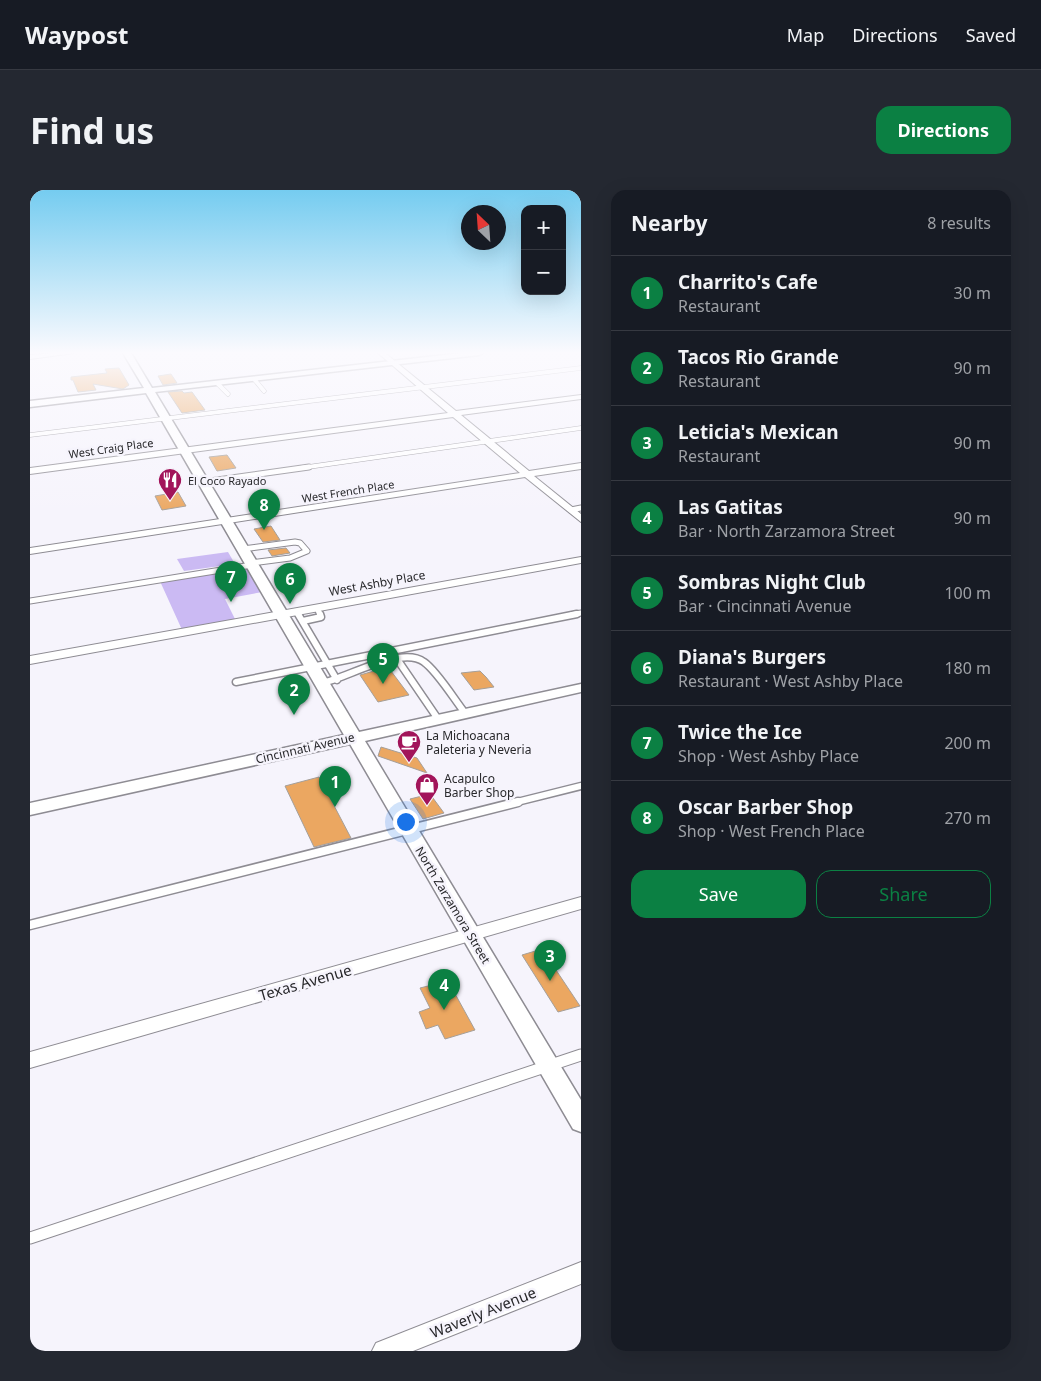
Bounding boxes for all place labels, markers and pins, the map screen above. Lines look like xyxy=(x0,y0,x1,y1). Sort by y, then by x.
restaurant icon: El Coco Rayado xyxy=(157,467,183,501)
place label: El Coco Rayado xyxy=(188,473,267,488)
pin: 8 xyxy=(248,489,280,530)
pin: 7 xyxy=(215,561,247,602)
pin: 6 xyxy=(274,563,306,604)
pin: 5 xyxy=(367,643,399,684)
pin: 2 xyxy=(278,674,310,715)
place label: La Michoacana Paleteria y Neveria xyxy=(426,727,531,758)
cafe icon: La Michoacana Paleteria y Neveria xyxy=(396,729,422,763)
pin: 1 xyxy=(319,766,351,807)
place label: Acapulco Barber Shop xyxy=(444,770,514,801)
shop icon: Acapulco Barber Shop xyxy=(414,772,440,806)
pin: 3 xyxy=(534,940,566,981)
pin: 4 xyxy=(428,969,460,1010)

